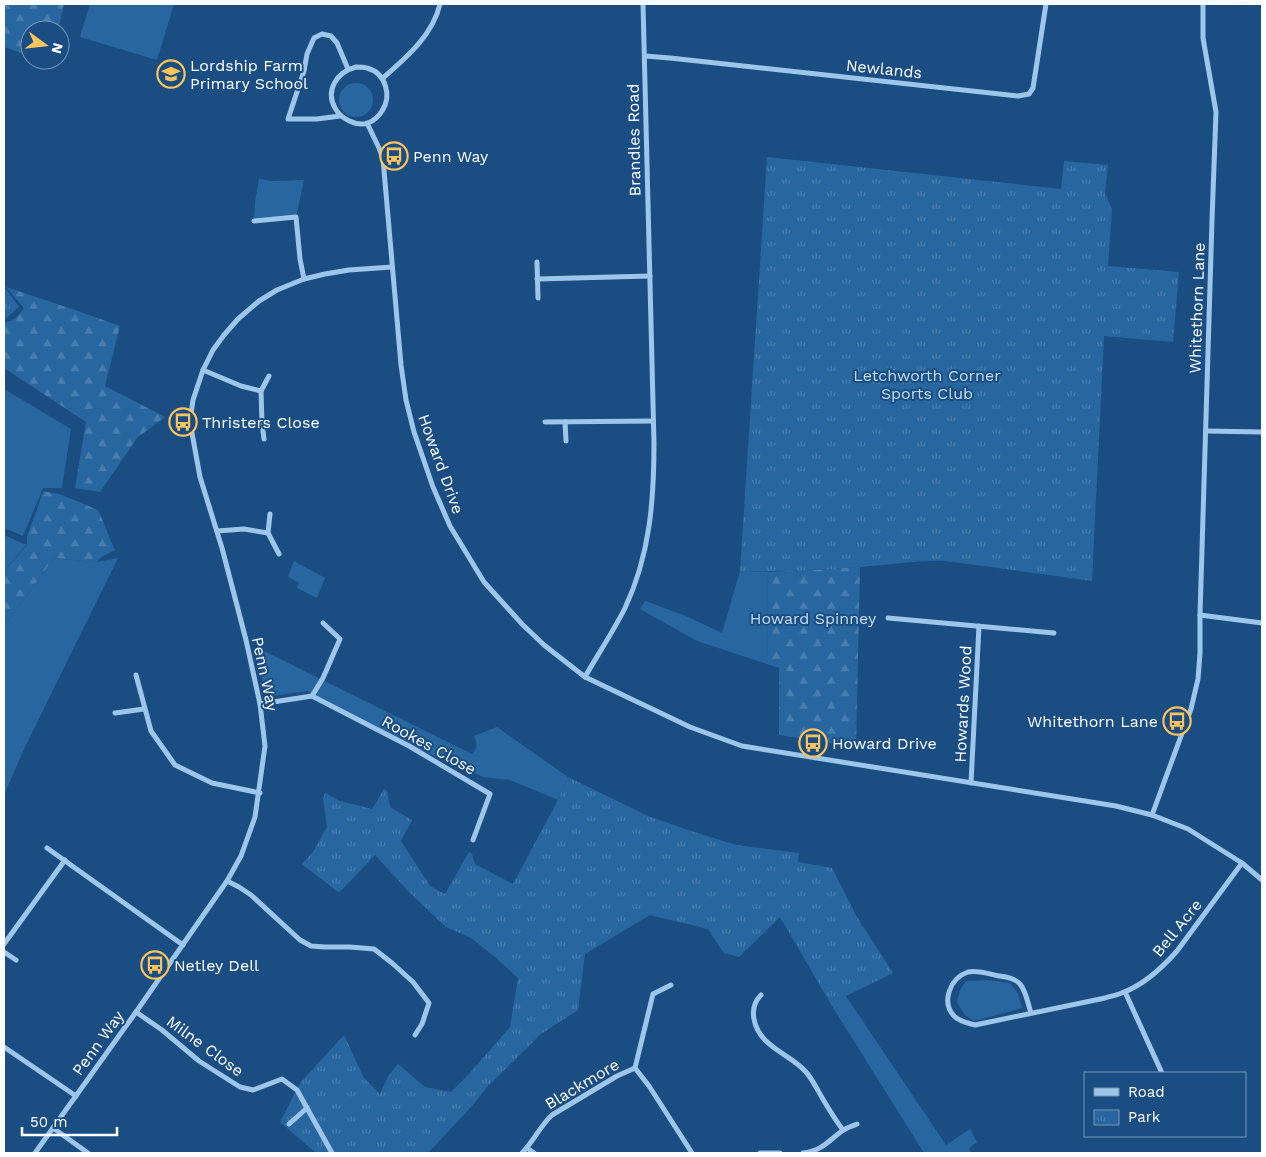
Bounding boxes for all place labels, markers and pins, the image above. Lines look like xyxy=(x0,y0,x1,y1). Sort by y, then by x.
place label: Lordship Farm Primary School xyxy=(190,56,308,93)
school or university icon: Lordship Farm Primary School xyxy=(156,59,186,89)
bus stop icon: Penn Way xyxy=(379,141,409,171)
place label: Penn Way xyxy=(413,147,489,166)
bus stop icon: Thristers Close xyxy=(168,407,198,437)
place label: Thristers Close xyxy=(202,413,320,432)
bus stop icon: Whitethorn Lane xyxy=(1162,706,1192,736)
place label: Whitethorn Lane xyxy=(1027,712,1158,731)
bus stop icon: Howard Drive xyxy=(798,728,828,758)
place label: Howard Drive xyxy=(832,734,937,753)
bus stop icon: Netley Dell xyxy=(140,950,170,980)
place label: Netley Dell xyxy=(174,956,259,975)

